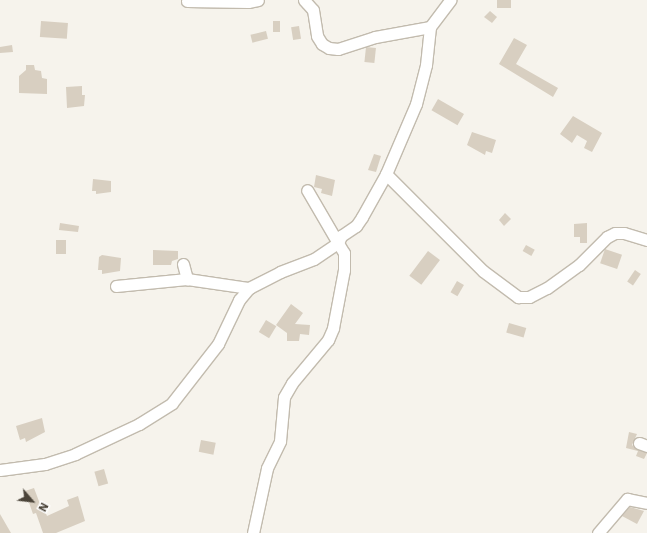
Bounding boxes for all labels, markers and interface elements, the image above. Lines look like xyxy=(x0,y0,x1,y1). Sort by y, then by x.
north arrow xyxy=(12,481,52,521)
text: N xyxy=(35,500,51,514)

